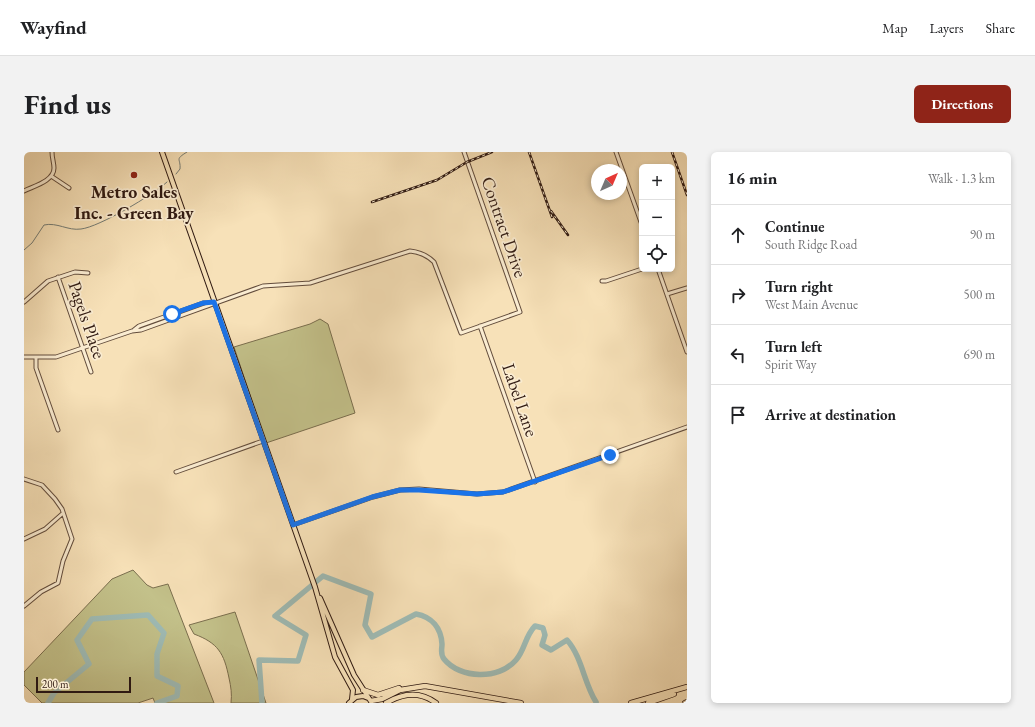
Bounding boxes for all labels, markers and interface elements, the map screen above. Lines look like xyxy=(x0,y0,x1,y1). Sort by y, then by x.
text: Wayfind xyxy=(20,15,87,40)
text: Map xyxy=(882,19,907,37)
text: Layers xyxy=(929,19,964,37)
text: Share xyxy=(986,19,1015,37)
button: Directions xyxy=(914,85,1011,123)
text: Find us xyxy=(24,86,111,122)
north arrow xyxy=(591,164,627,200)
map controls xyxy=(639,164,675,272)
button: + xyxy=(639,164,675,200)
text: 16 min xyxy=(727,167,777,189)
marker: Metro Sales Inc. - Green Bay xyxy=(129,170,139,180)
text: Walk · 1.3 km xyxy=(928,170,995,187)
street label: Contract Drive xyxy=(476,173,532,280)
place label: Metro Sales Inc. - Green Bay xyxy=(74,180,194,224)
button: − xyxy=(639,200,675,236)
text: Continue xyxy=(765,217,825,236)
icon: ahead xyxy=(727,224,749,246)
text: 90 m xyxy=(970,226,995,243)
button: locate xyxy=(639,236,675,272)
text: South Ridge Road xyxy=(765,236,857,253)
text: Turn right xyxy=(765,277,833,296)
street label: Pagels Place xyxy=(64,278,111,362)
icon: right xyxy=(727,284,749,306)
text: 500 m xyxy=(964,286,995,303)
text: West Main Avenue xyxy=(765,296,858,313)
route start xyxy=(163,305,181,323)
text: Turn left xyxy=(765,337,822,356)
icon: left xyxy=(727,344,749,366)
text: 690 m xyxy=(964,346,995,363)
text: Spirit Way xyxy=(765,356,817,373)
street label: Label Lane xyxy=(497,360,544,440)
icon: arrive xyxy=(727,404,749,426)
text: Arrive at destination xyxy=(765,405,896,424)
route end xyxy=(601,446,619,464)
scale bar xyxy=(36,675,131,694)
text: 200 m xyxy=(42,677,69,691)

